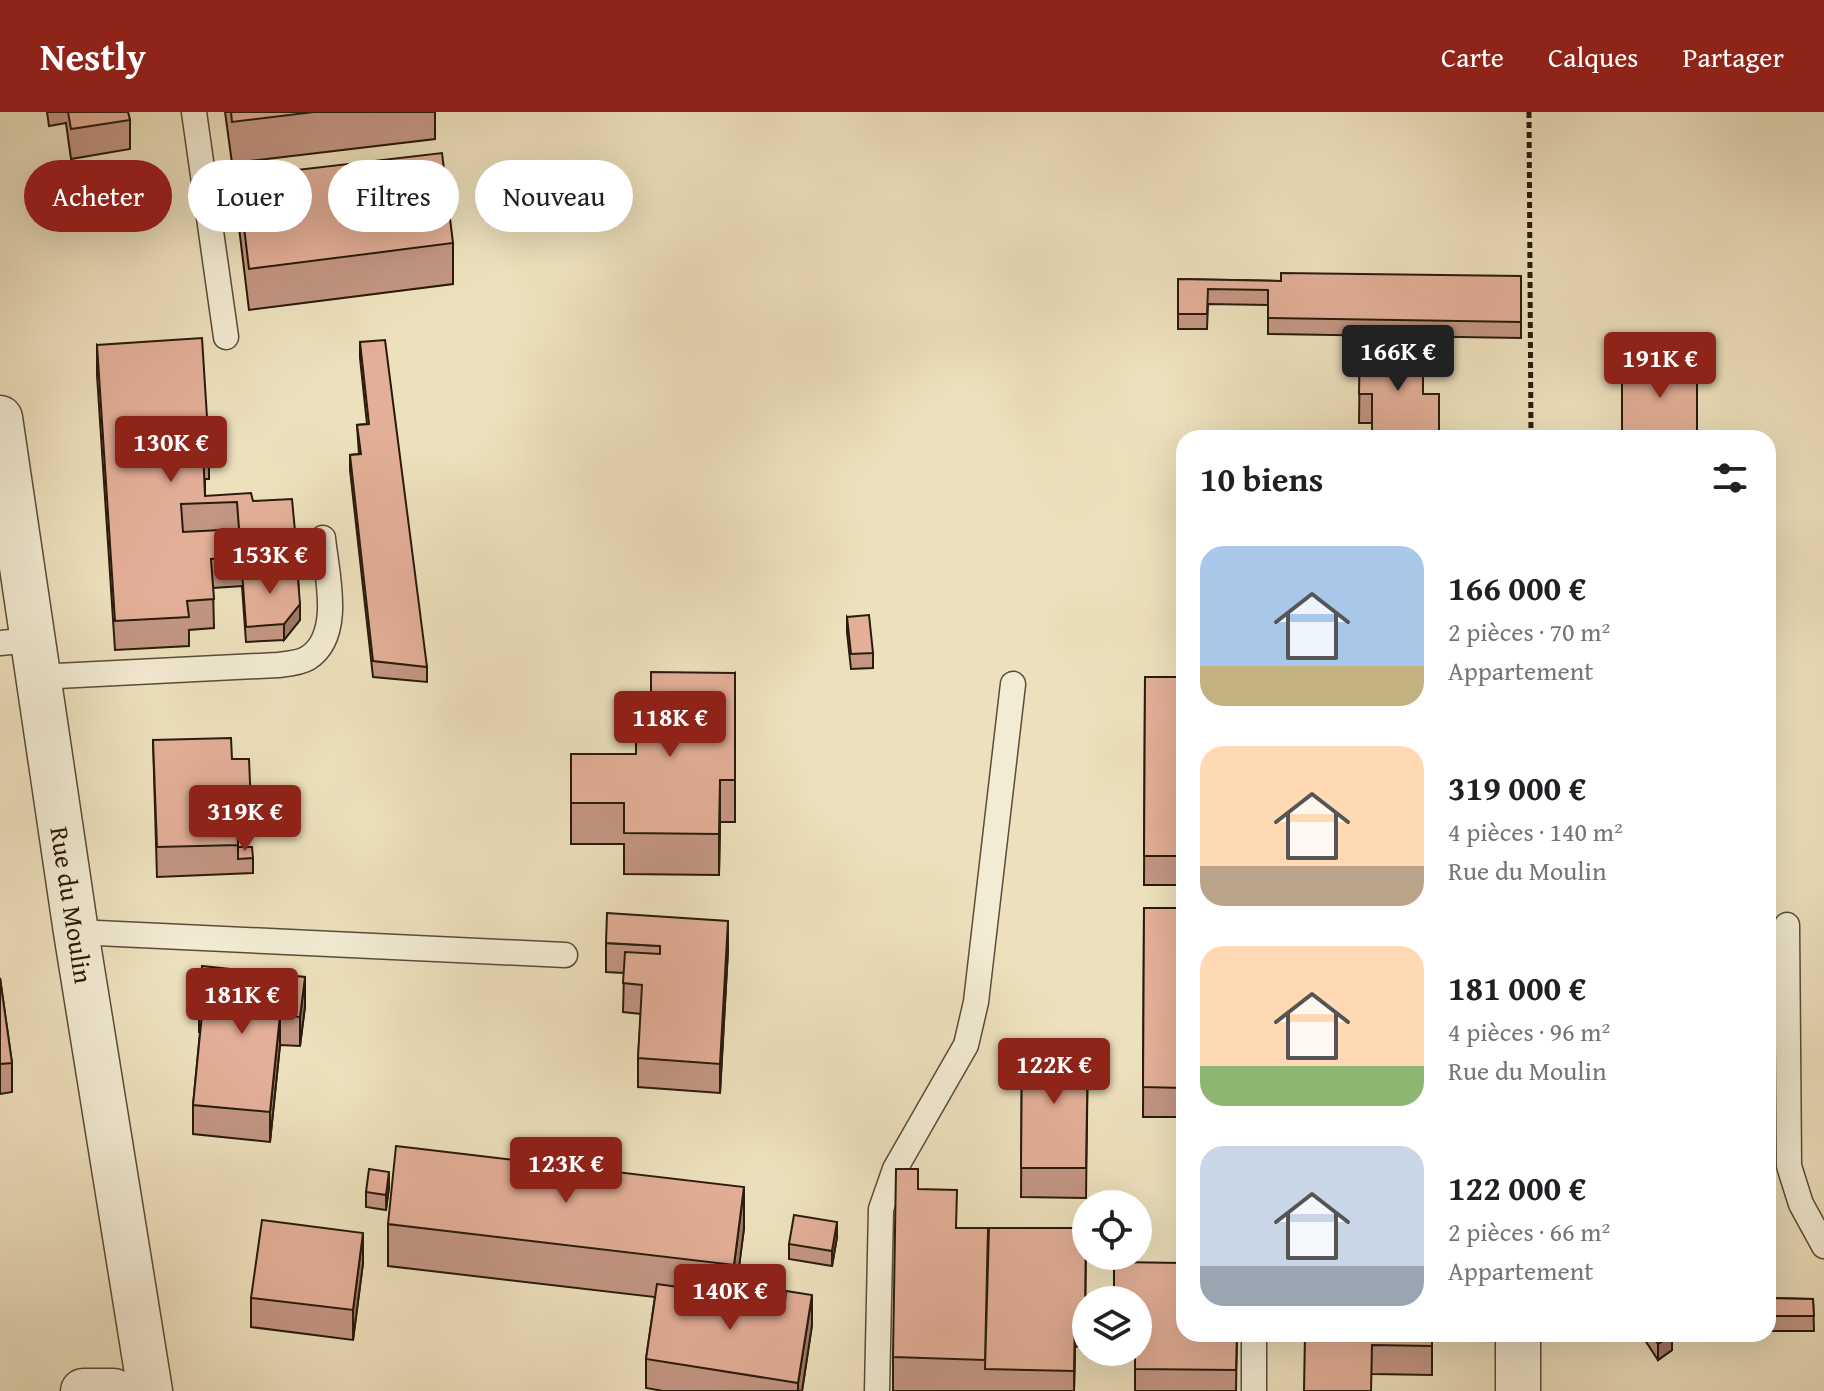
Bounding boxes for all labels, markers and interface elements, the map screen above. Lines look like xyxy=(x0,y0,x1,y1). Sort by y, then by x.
text: Nestly xyxy=(40,28,146,84)
text: Carte xyxy=(1441,36,1504,77)
text: Calques xyxy=(1548,36,1638,77)
text: Partager xyxy=(1682,36,1784,77)
chip: Acheter xyxy=(24,160,172,232)
chip: Louer xyxy=(188,160,312,232)
chip: Filtres xyxy=(328,160,459,232)
chip: Nouveau xyxy=(475,160,633,232)
pin: 166K € xyxy=(1333,325,1463,393)
text: 166K € xyxy=(1360,331,1436,370)
pin: 191K € xyxy=(1595,332,1725,400)
text: 191K € xyxy=(1622,338,1698,377)
pin: 130K € xyxy=(106,416,236,484)
text: 130K € xyxy=(133,422,209,461)
text: 10 biens xyxy=(1200,454,1323,503)
icon: filters xyxy=(1708,456,1752,500)
pin: 153K € xyxy=(205,528,335,596)
text: 153K € xyxy=(232,534,308,573)
text: 166 000 € xyxy=(1448,563,1586,612)
icon: home xyxy=(1264,578,1360,674)
text: 2 pièces · 70 m² xyxy=(1448,612,1610,651)
text: Appartement xyxy=(1448,651,1593,690)
pin: 118K € xyxy=(605,691,735,759)
text: 118K € xyxy=(632,697,708,736)
text: 319 000 € xyxy=(1448,763,1586,812)
icon: home xyxy=(1264,778,1360,874)
pin: 319K € xyxy=(180,785,310,853)
text: 319K € xyxy=(207,791,283,830)
text: 4 pièces · 140 m² xyxy=(1448,812,1623,851)
street label: Rue du Moulin xyxy=(40,824,104,987)
text: Rue du Moulin xyxy=(1448,851,1606,890)
text: 181 000 € xyxy=(1448,963,1586,1012)
pin: 181K € xyxy=(177,968,307,1036)
text: 181K € xyxy=(204,974,280,1013)
icon: home xyxy=(1264,978,1360,1074)
text: 4 pièces · 96 m² xyxy=(1448,1012,1610,1051)
pin: 122K € xyxy=(989,1038,1119,1106)
text: 122K € xyxy=(1016,1044,1092,1083)
text: Rue du Moulin xyxy=(1448,1051,1606,1090)
pin: 123K € xyxy=(501,1137,631,1205)
text: 123K € xyxy=(528,1143,604,1182)
text: 122 000 € xyxy=(1448,1163,1586,1212)
icon: home xyxy=(1264,1178,1360,1274)
map controls xyxy=(1072,1190,1152,1366)
button: locate xyxy=(1072,1190,1152,1270)
text: 2 pièces · 66 m² xyxy=(1448,1212,1610,1251)
text: Appartement xyxy=(1448,1251,1593,1290)
pin: 140K € xyxy=(665,1264,795,1332)
text: 140K € xyxy=(692,1270,768,1309)
button: layers xyxy=(1072,1286,1152,1366)

